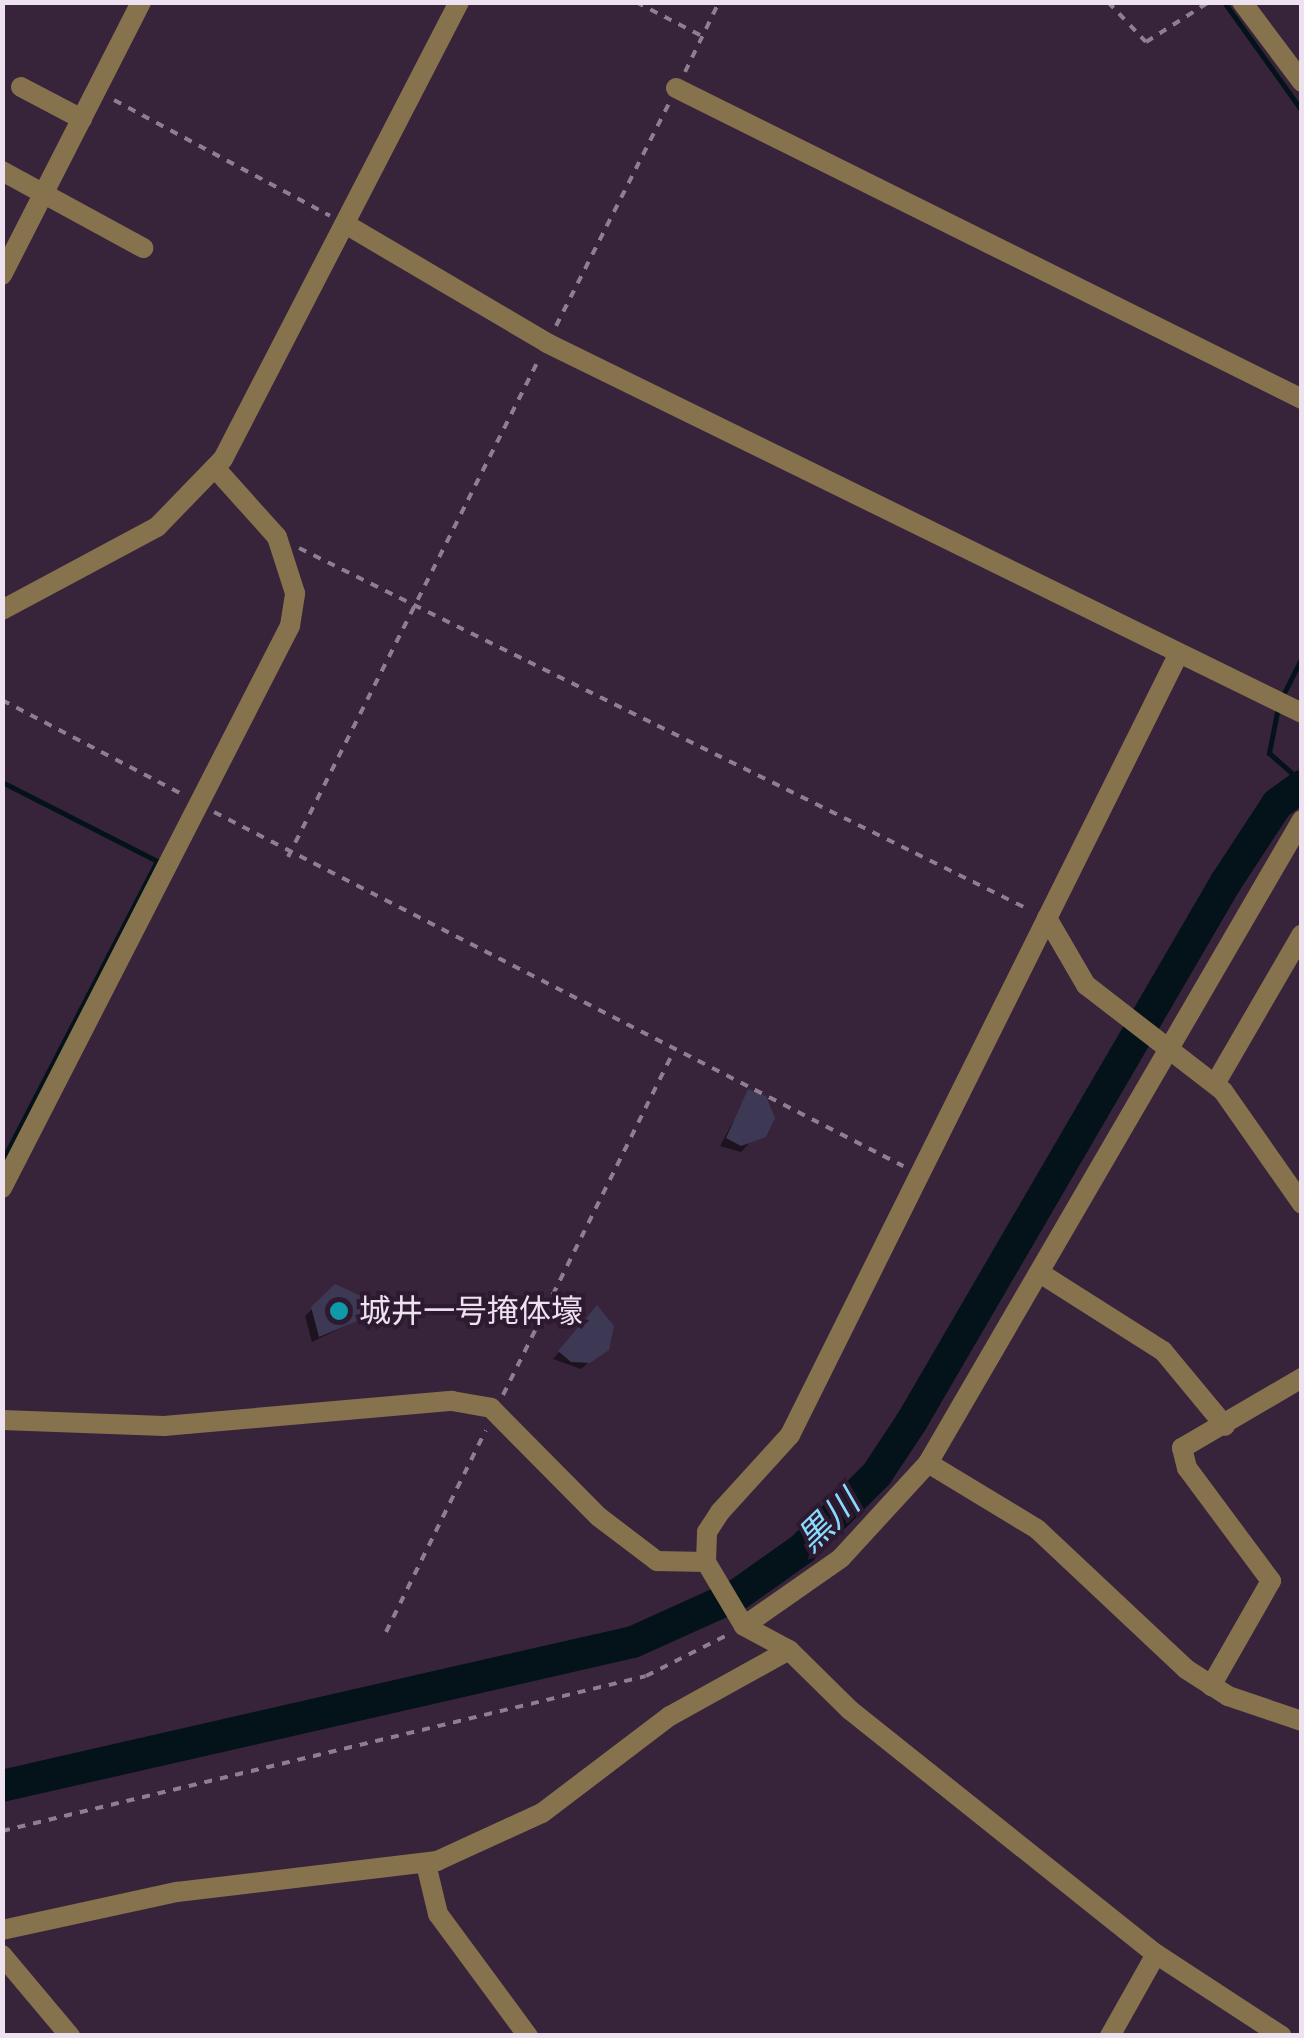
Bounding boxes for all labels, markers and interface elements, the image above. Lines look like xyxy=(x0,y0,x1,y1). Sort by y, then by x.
place label: 城井一号掩体壕 xyxy=(359,1292,583,1330)
marker: 城井一号掩体壕 xyxy=(328,1300,350,1322)
water label: 黒川 xyxy=(788,1482,868,1560)

